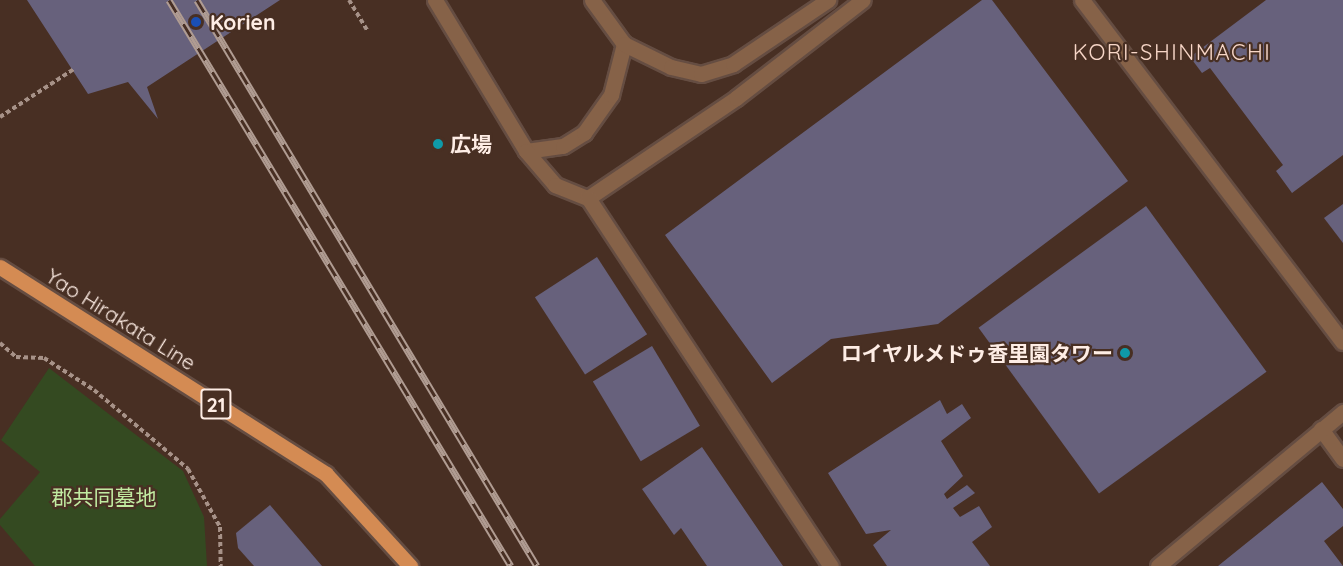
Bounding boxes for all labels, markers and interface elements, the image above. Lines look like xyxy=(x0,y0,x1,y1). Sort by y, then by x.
place label: Korien xyxy=(210,9,275,35)
marker: Korien xyxy=(187,13,205,31)
district label: KORI-SHINMACHI xyxy=(1073,40,1271,66)
place label: 広場 xyxy=(450,131,492,157)
marker: 広場 xyxy=(431,137,445,151)
street label: Yao Hirakata Line xyxy=(42,263,200,375)
place label: ロイヤルメドゥ香里園タワー xyxy=(840,340,1113,366)
marker: ロイヤルメドゥ香里園タワー xyxy=(1118,346,1132,360)
road number: 21 xyxy=(200,387,232,421)
park label: 郡共同墓地 xyxy=(52,484,156,510)

